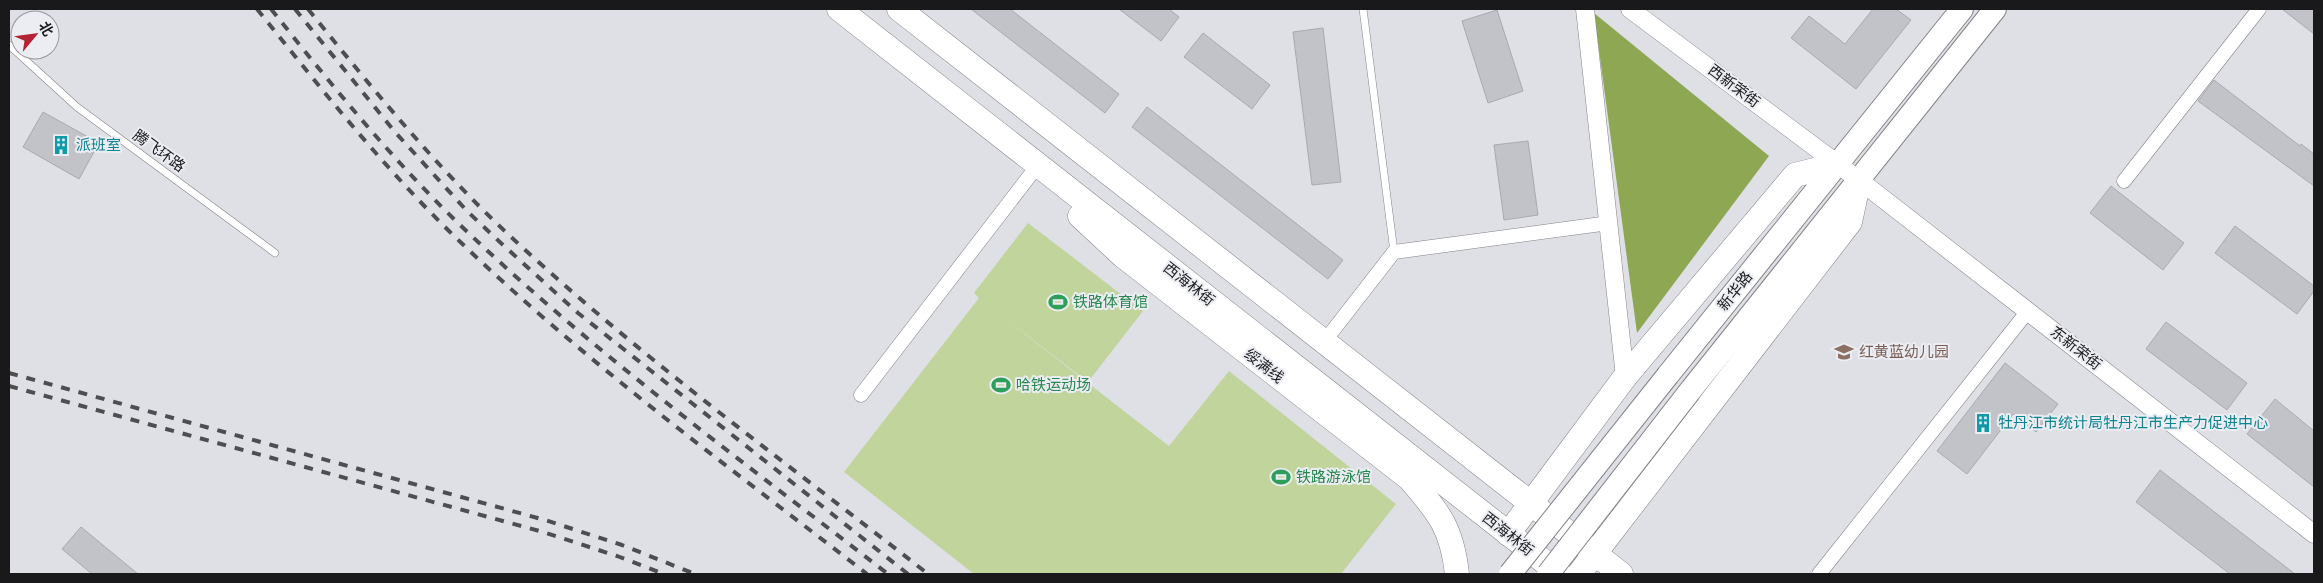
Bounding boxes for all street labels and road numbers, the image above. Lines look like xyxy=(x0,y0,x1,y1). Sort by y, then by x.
street label: 西新荣街 xyxy=(1705,61,1763,110)
street label: 腾飞环路 xyxy=(130,126,189,175)
street label: 西海林街 xyxy=(1160,258,1218,309)
street label: 新华路 xyxy=(1714,268,1755,314)
street label: 东新荣街 xyxy=(2047,322,2105,373)
street label: 绥满线 xyxy=(1241,345,1287,386)
street label: 西海林街 xyxy=(1479,508,1537,559)

